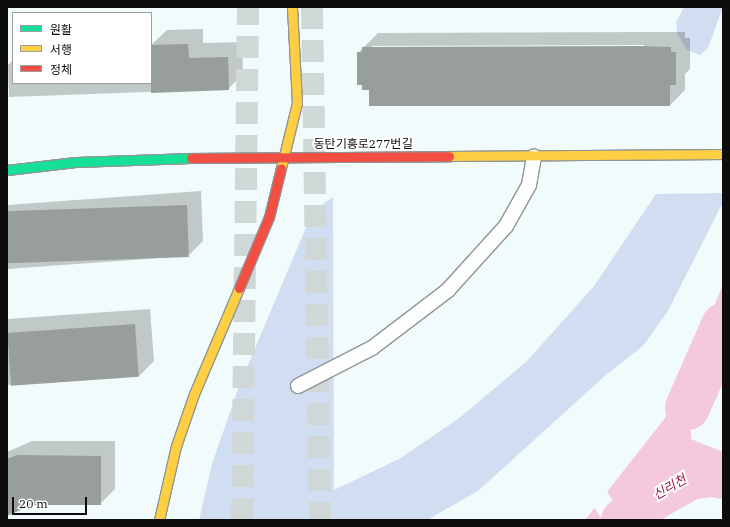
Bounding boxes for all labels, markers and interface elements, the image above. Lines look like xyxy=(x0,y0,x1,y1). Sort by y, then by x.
legend xyxy=(12,12,152,84)
text: 원활 xyxy=(50,22,72,37)
text: 서행 xyxy=(50,42,72,57)
text: 정체 xyxy=(50,62,72,77)
street label: 동탄기흥로277번길 xyxy=(314,137,412,151)
water label: 신리천 xyxy=(651,472,689,504)
scale bar xyxy=(14,489,89,515)
text: 20 m xyxy=(19,496,48,511)

